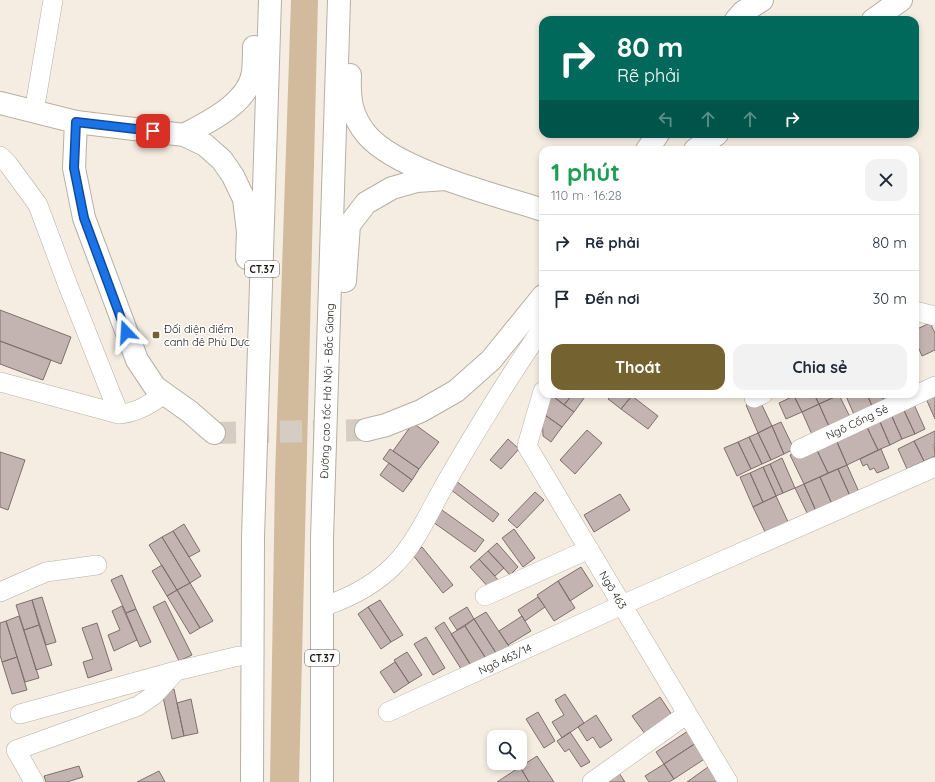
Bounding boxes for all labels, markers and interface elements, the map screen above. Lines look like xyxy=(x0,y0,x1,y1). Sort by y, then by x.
text: 80 m xyxy=(617,29,683,64)
icon: right xyxy=(551,32,603,84)
text: Rẽ phải xyxy=(617,64,680,87)
icon: left xyxy=(655,108,677,130)
icon: ahead xyxy=(697,108,719,130)
icon: ahead xyxy=(739,108,761,130)
icon: right xyxy=(781,108,803,130)
pin xyxy=(136,114,170,148)
icon: arrive xyxy=(142,120,164,142)
text: 1 phút xyxy=(551,157,620,187)
button: close xyxy=(865,159,907,201)
text: 110 m · 16:28 xyxy=(551,187,622,203)
icon: right xyxy=(551,232,573,254)
text: Rẽ phải xyxy=(585,233,639,252)
text: 80 m xyxy=(872,233,907,252)
road number: CT.37 xyxy=(245,261,279,277)
icon: arrive xyxy=(551,288,573,310)
text: Đến nơi xyxy=(585,289,640,308)
text: 30 m xyxy=(872,289,907,308)
street label: Đường cao tốc Hà Nội - Bắc Giang xyxy=(317,303,337,479)
position arrow xyxy=(105,311,147,353)
place label: Đối diện điếm canh đê Phù Dực xyxy=(164,322,250,349)
marker: Đối diện điếm canh đê Phù Dực xyxy=(151,330,161,340)
button: Thoát xyxy=(551,344,725,390)
button: Chia sẻ xyxy=(733,344,907,390)
street label: Ngõ Cống Sẻ xyxy=(824,402,890,442)
street label: Ngõ 463 xyxy=(596,568,630,612)
street label: Ngõ 463/14 xyxy=(476,640,534,677)
road number: CT.37 xyxy=(305,650,339,666)
map controls xyxy=(487,730,527,770)
button: search xyxy=(487,730,527,770)

